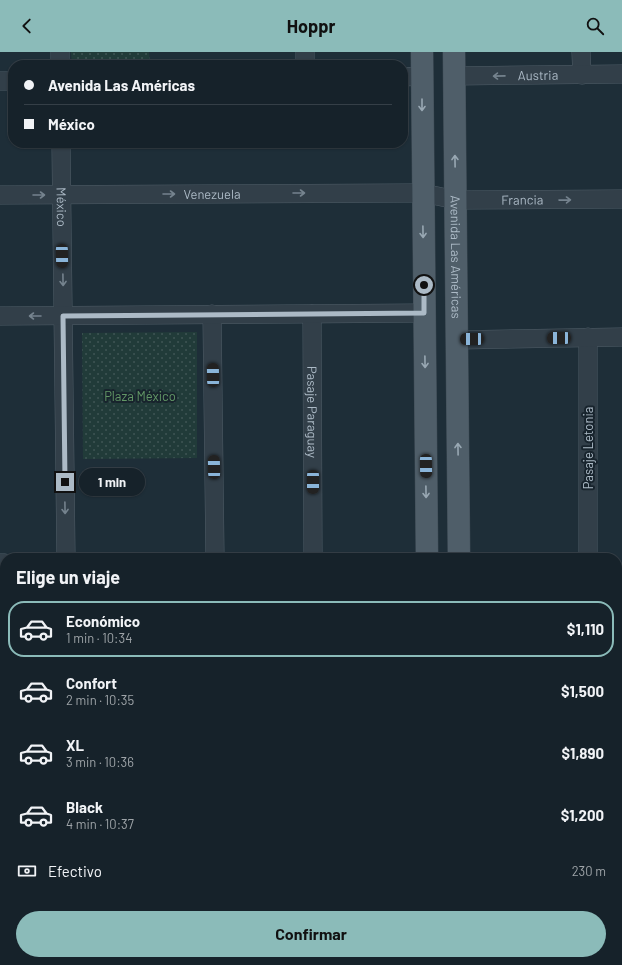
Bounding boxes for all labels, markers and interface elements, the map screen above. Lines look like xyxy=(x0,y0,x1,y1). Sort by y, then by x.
icon: back xyxy=(16,15,38,37)
text: Hoppr xyxy=(287,15,335,37)
icon: search xyxy=(584,15,606,37)
street label: Austria xyxy=(518,67,558,83)
one-way arrow xyxy=(493,72,506,80)
text: Avenida Las Américas xyxy=(48,76,195,94)
one-way arrow xyxy=(419,98,426,111)
text: México xyxy=(48,115,95,133)
one-way arrow xyxy=(451,155,459,168)
street label: Venezuela xyxy=(183,186,241,202)
street label: México xyxy=(54,187,70,227)
one-way arrow xyxy=(292,189,305,197)
one-way arrow xyxy=(162,190,175,198)
one-way arrow xyxy=(32,191,45,199)
street label: Francia xyxy=(501,191,543,208)
street label: Avenida Las Américas xyxy=(447,195,465,319)
one-way arrow xyxy=(558,196,571,204)
one-way arrow xyxy=(419,225,427,238)
car xyxy=(56,244,68,268)
one-way arrow xyxy=(59,273,67,286)
route start xyxy=(415,276,433,294)
one-way arrow xyxy=(29,312,42,320)
car xyxy=(547,332,571,344)
car xyxy=(460,333,484,345)
one-way arrow xyxy=(421,355,429,368)
car xyxy=(207,363,219,387)
street label: Pasaje Paraguay xyxy=(304,366,321,458)
park label: Plaza México xyxy=(104,388,176,404)
street label: Pasaje Letonia xyxy=(580,407,596,489)
one-way arrow xyxy=(454,443,462,456)
car xyxy=(420,454,432,478)
car xyxy=(208,455,220,479)
callout: 1 min xyxy=(79,468,145,496)
car xyxy=(307,470,319,494)
route end xyxy=(56,473,74,491)
text: 1 min xyxy=(98,474,126,490)
one-way arrow xyxy=(422,485,430,498)
one-way arrow xyxy=(62,501,69,514)
text: Elige un viaje xyxy=(16,566,120,588)
icon: car xyxy=(18,611,54,647)
text: Económico xyxy=(66,612,140,630)
text: $1,110 xyxy=(567,620,604,638)
text: 1 min · 10:34 xyxy=(66,630,132,646)
icon: car xyxy=(18,673,54,709)
text: Confort xyxy=(66,674,117,692)
text: $1,500 xyxy=(561,682,604,700)
text: 2 min · 10:35 xyxy=(66,692,134,708)
icon: car xyxy=(18,735,54,771)
text: XL xyxy=(66,736,84,754)
text: $1,890 xyxy=(562,744,604,762)
text: 3 min · 10:36 xyxy=(66,754,134,770)
icon: car xyxy=(18,797,54,833)
text: Black xyxy=(66,798,103,816)
text: $1,200 xyxy=(561,806,604,824)
text: 4 min · 10:37 xyxy=(66,816,134,832)
icon: cash xyxy=(16,860,38,882)
text: Efectivo xyxy=(48,862,102,880)
text: 230 m xyxy=(572,863,606,879)
button: Confirmar xyxy=(16,911,606,957)

